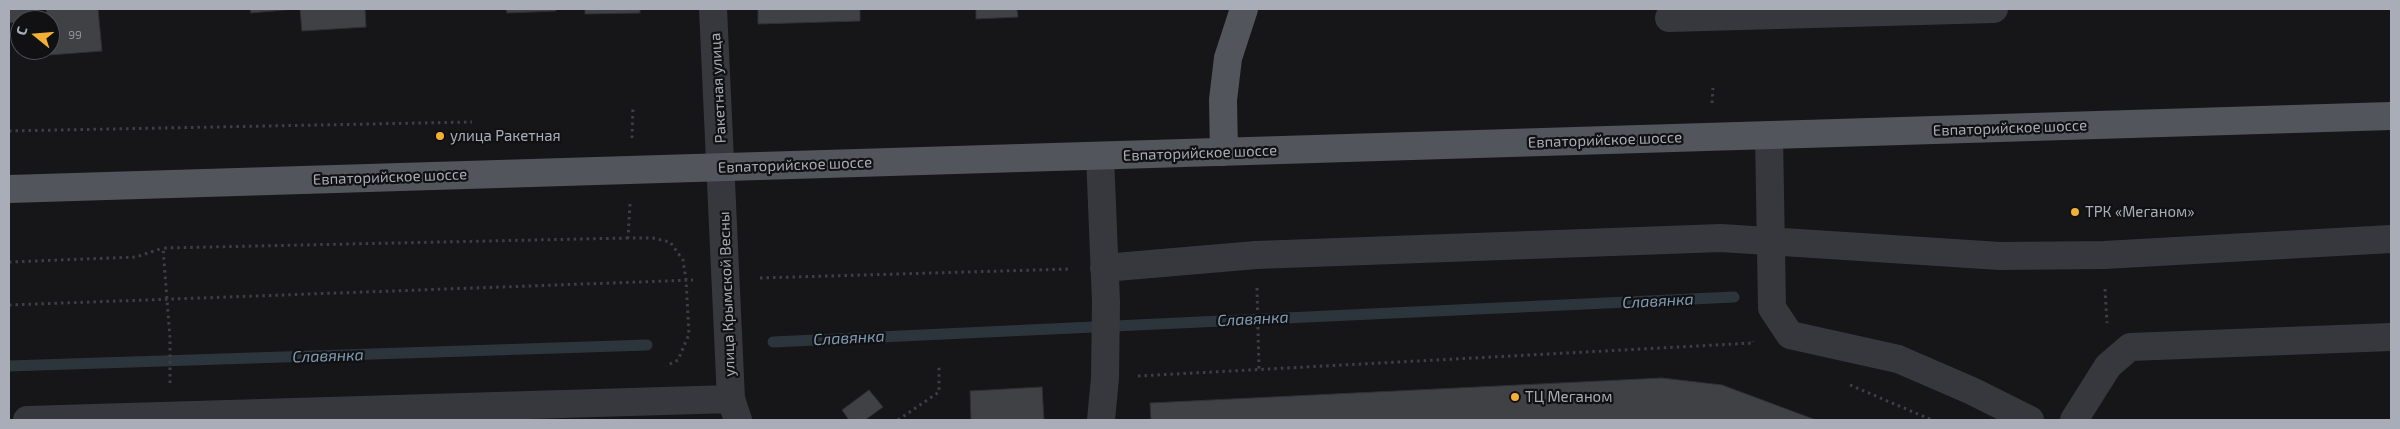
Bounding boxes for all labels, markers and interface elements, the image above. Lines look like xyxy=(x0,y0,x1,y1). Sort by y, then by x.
north arrow xyxy=(10,10,60,60)
text: С xyxy=(12,24,30,37)
house number: 99 xyxy=(68,28,82,42)
street label: Ракетная улица xyxy=(706,32,730,144)
street label: Евпаторийское шоссе xyxy=(1933,116,2087,140)
place label: улица Ракетная xyxy=(450,127,561,145)
street label: Евпаторийское шоссе xyxy=(1528,128,1682,152)
marker: улица Ракетная xyxy=(434,130,446,142)
street label: Евпаторийское шоссе xyxy=(1123,141,1277,165)
street label: Евпаторийское шоссе xyxy=(718,153,872,177)
street label: Евпаторийское шоссе xyxy=(313,165,467,189)
place label: ТРК «Меганом» xyxy=(2085,203,2194,221)
marker: ТРК «Меганом» xyxy=(2069,206,2081,218)
street label: улица Крымской Весны xyxy=(715,211,739,377)
water label: Славянка xyxy=(1622,290,1694,312)
water label: Славянка xyxy=(1217,308,1289,330)
water label: Славянка xyxy=(813,327,885,349)
water label: Славянка xyxy=(292,345,364,367)
place label: ТЦ Меганом xyxy=(1525,388,1612,406)
marker: ТЦ Меганом xyxy=(1509,391,1521,403)

